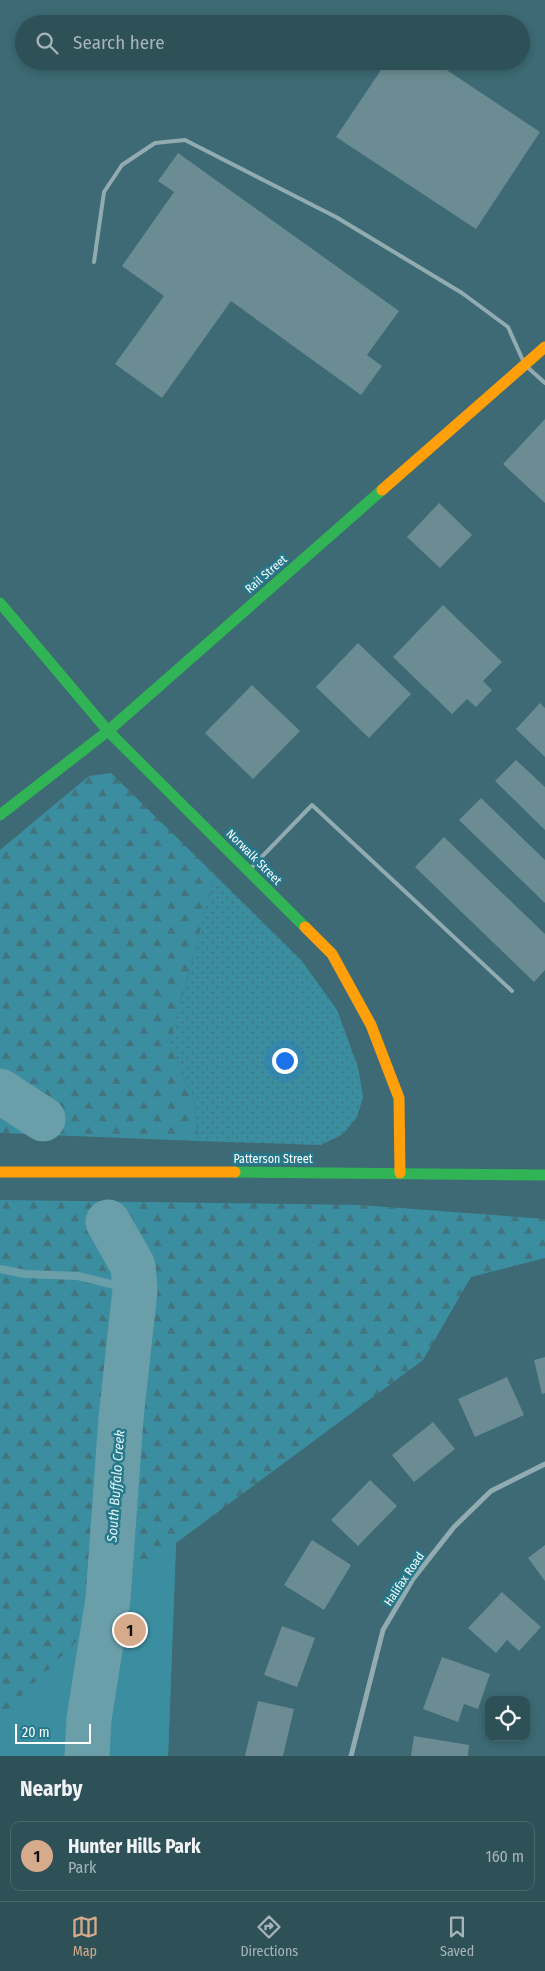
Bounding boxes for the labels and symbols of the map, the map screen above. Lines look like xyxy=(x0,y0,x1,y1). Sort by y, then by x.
street label: Rail Street xyxy=(242,552,290,596)
street label: Norwalk Street xyxy=(223,826,285,888)
your location xyxy=(272,1048,298,1074)
street label: Patterson Street xyxy=(233,1152,313,1166)
water label: South Buffalo Creek xyxy=(104,1429,128,1544)
street label: Halifax Road xyxy=(381,1550,427,1608)
pin: 1 xyxy=(114,1611,146,1649)
scale bar xyxy=(15,1721,91,1744)

